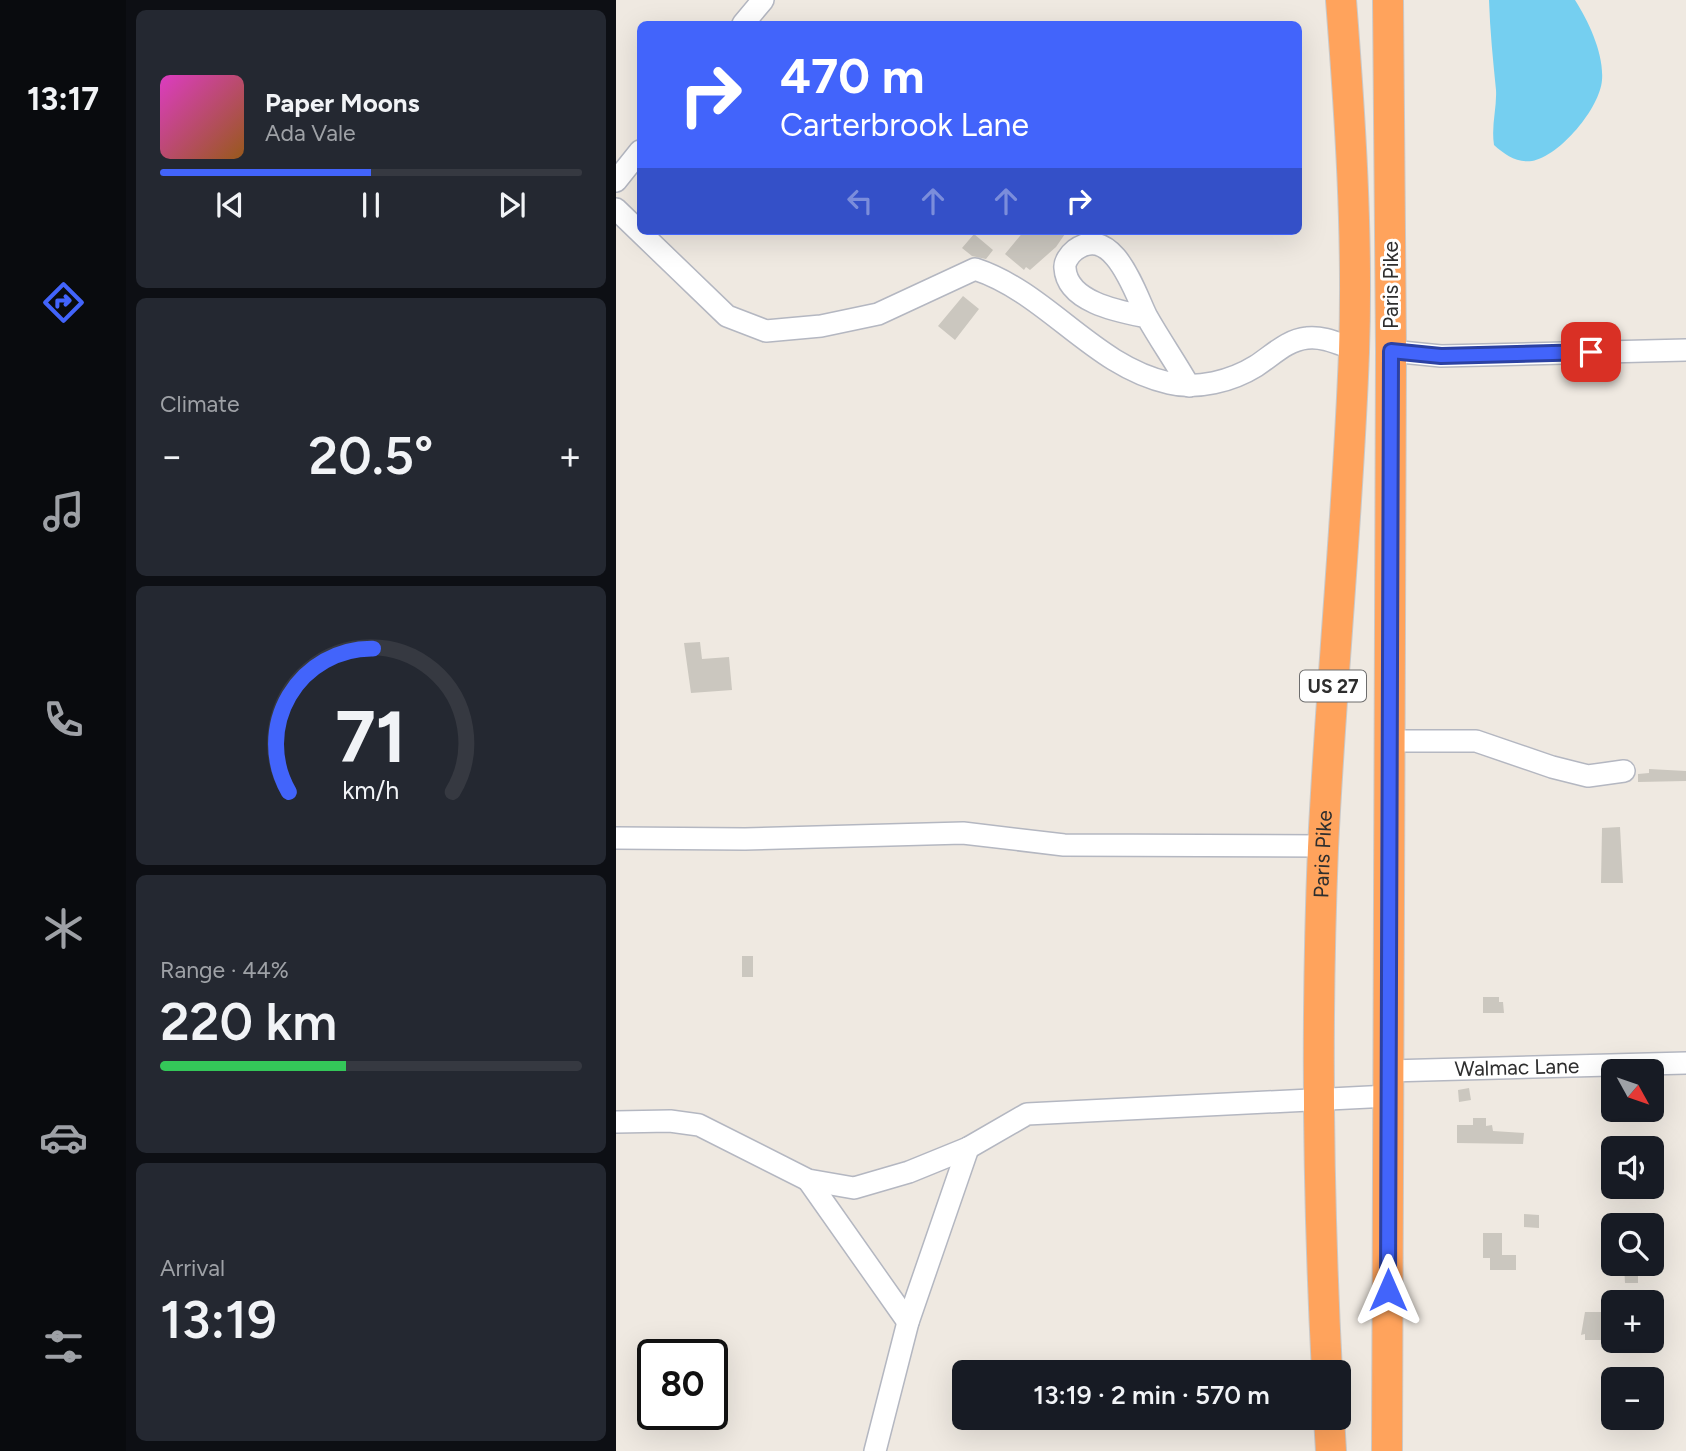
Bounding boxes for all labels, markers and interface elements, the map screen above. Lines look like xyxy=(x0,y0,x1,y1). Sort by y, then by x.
text: 470 m xyxy=(780,46,924,105)
icon: right xyxy=(665,49,756,140)
text: 13:17 xyxy=(27,80,99,118)
text: Paper Moons xyxy=(265,87,420,119)
text: Carterbrook Lane xyxy=(780,106,1029,144)
text: Ada Vale xyxy=(265,119,356,147)
icon: left xyxy=(841,182,879,220)
icon: ahead xyxy=(914,182,952,220)
icon: ahead xyxy=(987,182,1025,220)
icon: right xyxy=(1060,182,1098,220)
icon: previous xyxy=(211,186,249,224)
icon: pause xyxy=(352,186,390,224)
icon: next xyxy=(493,186,531,224)
street label: Paris Pike xyxy=(1378,241,1403,329)
icon: directions xyxy=(39,278,88,327)
pin xyxy=(1561,322,1621,382)
icon: arrive xyxy=(1572,333,1610,371)
text: Climate xyxy=(160,390,239,418)
text: 20.5° xyxy=(309,425,433,487)
text: − xyxy=(160,433,184,479)
text: + xyxy=(558,433,582,479)
icon: music xyxy=(39,487,88,536)
road number: US 27 xyxy=(1300,670,1366,702)
text: 71 xyxy=(335,693,407,780)
icon: phone xyxy=(39,695,88,744)
text: km/h xyxy=(342,774,400,804)
street label: Paris Pike xyxy=(1308,809,1337,899)
icon: climate xyxy=(39,904,88,953)
text: Range · 44% xyxy=(160,956,289,984)
text: 220 km xyxy=(160,991,337,1053)
street label: Walmac Lane xyxy=(1454,1053,1580,1081)
north arrow xyxy=(1601,1059,1664,1122)
map controls xyxy=(1601,1059,1664,1430)
icon: car xyxy=(39,1113,88,1162)
button: sound xyxy=(1601,1136,1664,1199)
button: search xyxy=(1601,1213,1664,1276)
position arrow xyxy=(1351,1253,1425,1327)
text: Arrival xyxy=(160,1254,225,1282)
text: 13:19 xyxy=(160,1289,277,1351)
button: + xyxy=(1601,1290,1664,1353)
icon: filters xyxy=(39,1322,88,1371)
speed limit sign: 80 xyxy=(637,1339,728,1430)
button: − xyxy=(1601,1367,1664,1430)
text: 13:19 · 2 min · 570 m xyxy=(1033,1379,1270,1411)

